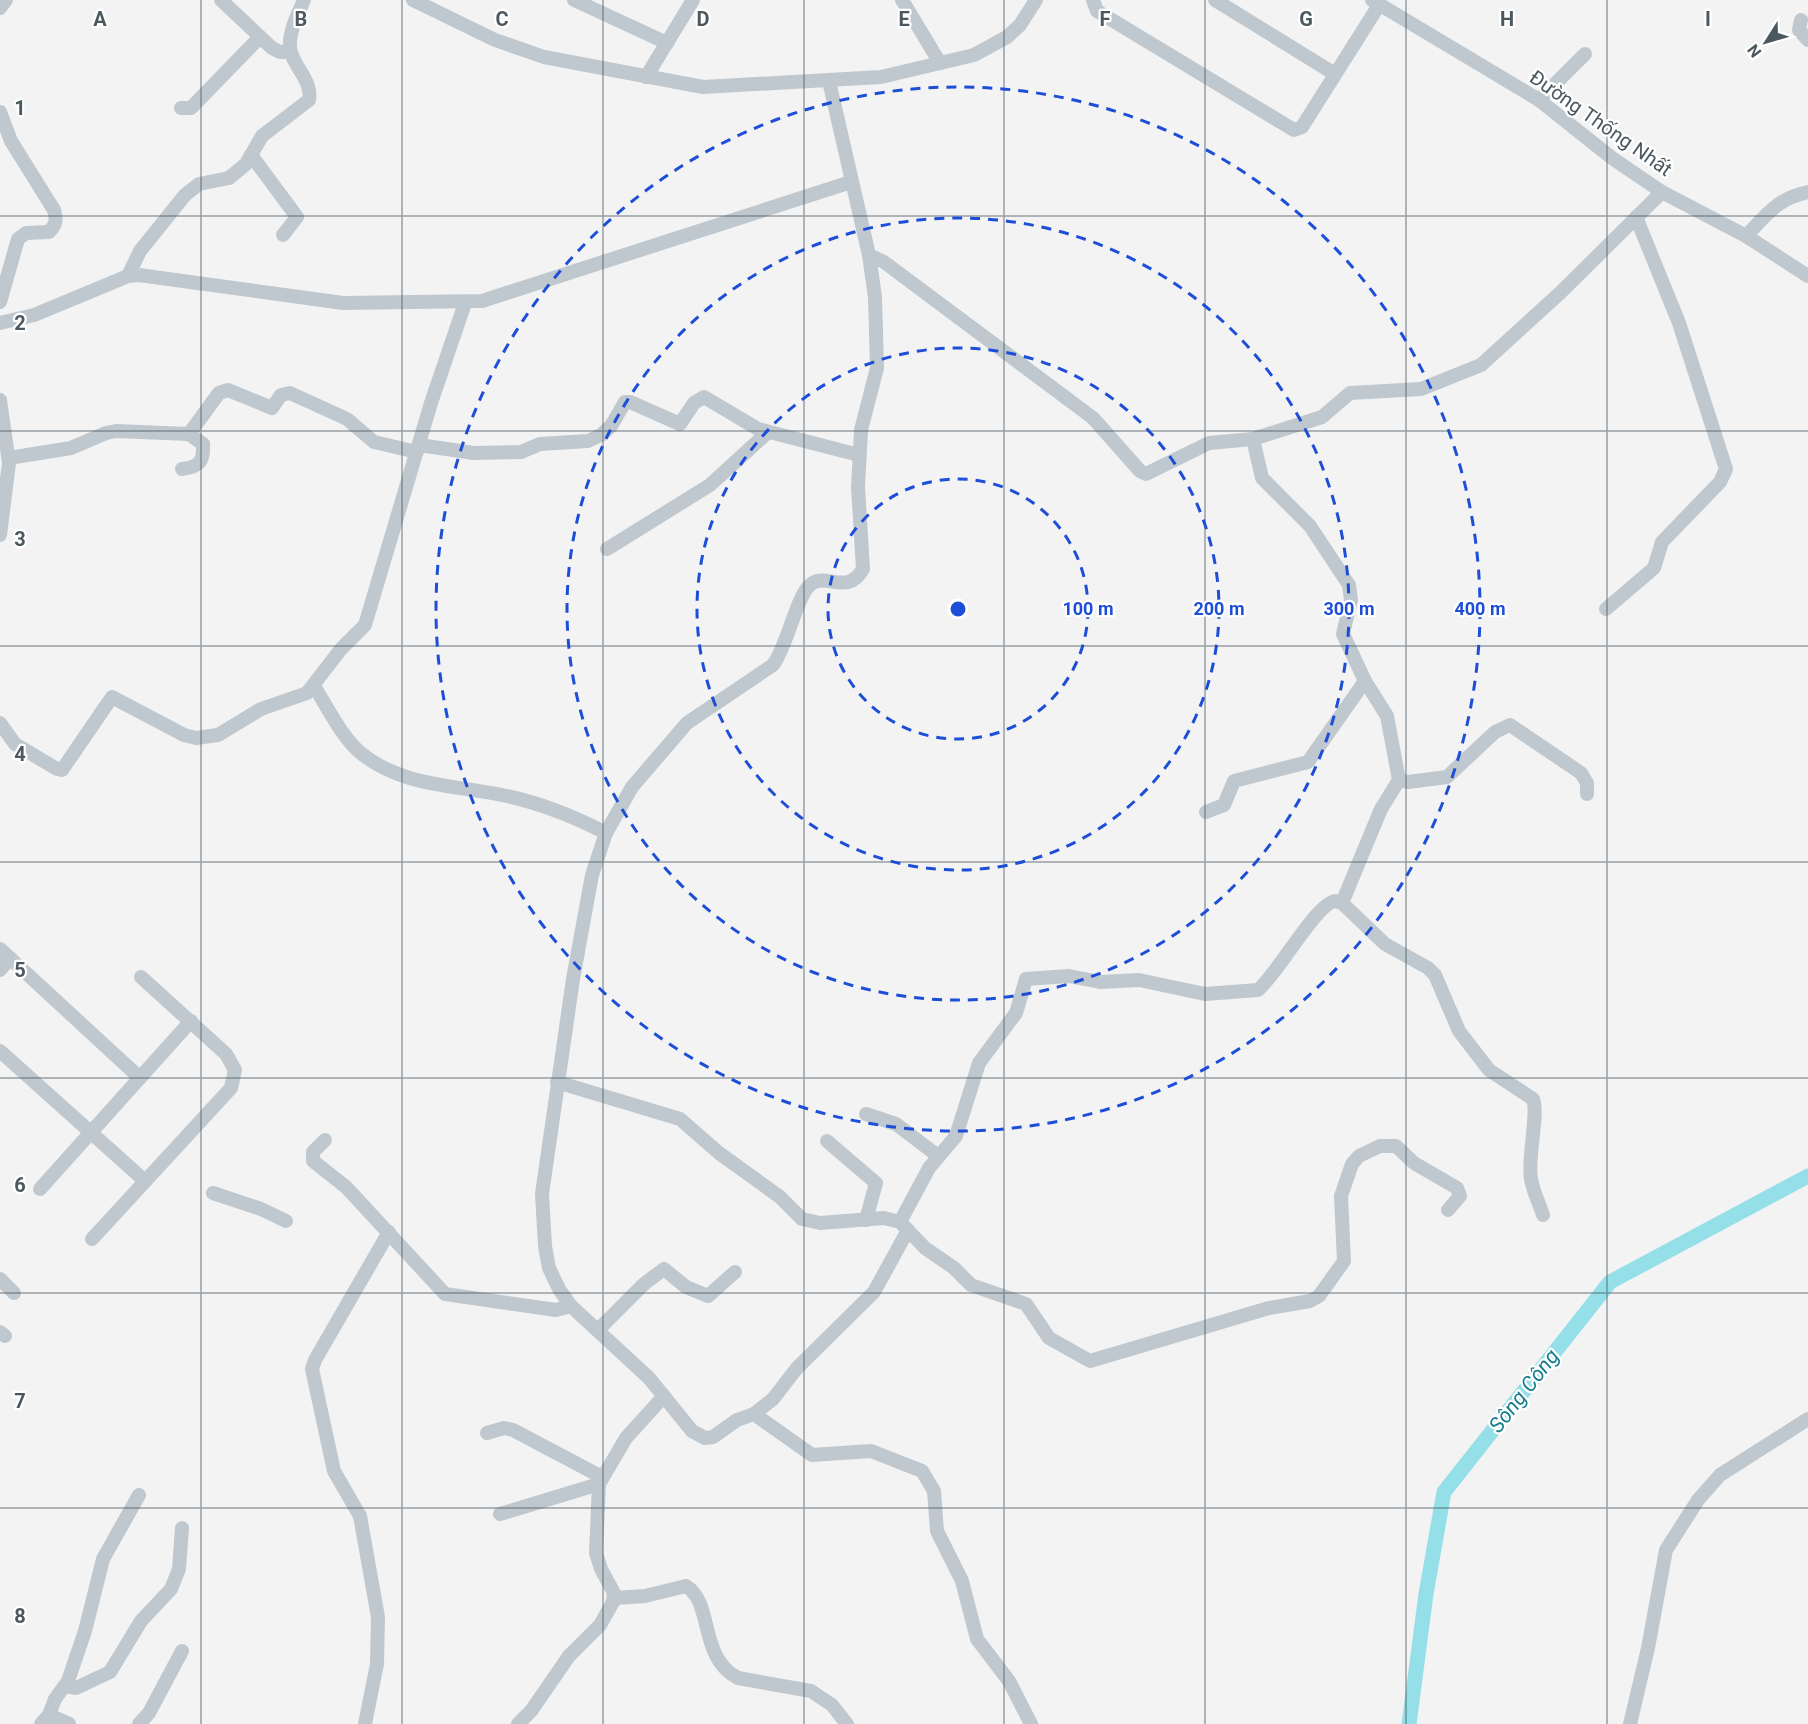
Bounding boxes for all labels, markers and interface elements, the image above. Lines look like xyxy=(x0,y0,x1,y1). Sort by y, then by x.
text: A xyxy=(93,7,107,31)
text: B xyxy=(295,7,307,31)
text: C xyxy=(495,7,509,31)
text: D xyxy=(697,7,710,31)
text: E xyxy=(898,7,910,31)
text: F xyxy=(1100,7,1111,31)
text: G xyxy=(1299,7,1313,31)
text: H xyxy=(1500,7,1514,31)
text: I xyxy=(1705,7,1711,31)
north arrow xyxy=(1736,12,1796,72)
text: N xyxy=(1743,40,1765,61)
street label: Đường Thống Nhất xyxy=(1525,65,1677,181)
text: 1 xyxy=(14,96,26,120)
text: 2 xyxy=(14,311,26,335)
text: 3 xyxy=(14,527,26,551)
text: 100 m xyxy=(1062,598,1114,619)
text: 200 m xyxy=(1193,598,1245,619)
text: 300 m xyxy=(1323,598,1375,619)
text: 400 m xyxy=(1454,598,1506,619)
centre of rings xyxy=(948,599,968,619)
text: 4 xyxy=(14,742,26,766)
text: 5 xyxy=(14,958,26,982)
text: 6 xyxy=(14,1173,26,1197)
water label: Sông Công xyxy=(1484,1345,1564,1437)
text: 7 xyxy=(14,1389,26,1413)
text: 8 xyxy=(14,1604,26,1628)

